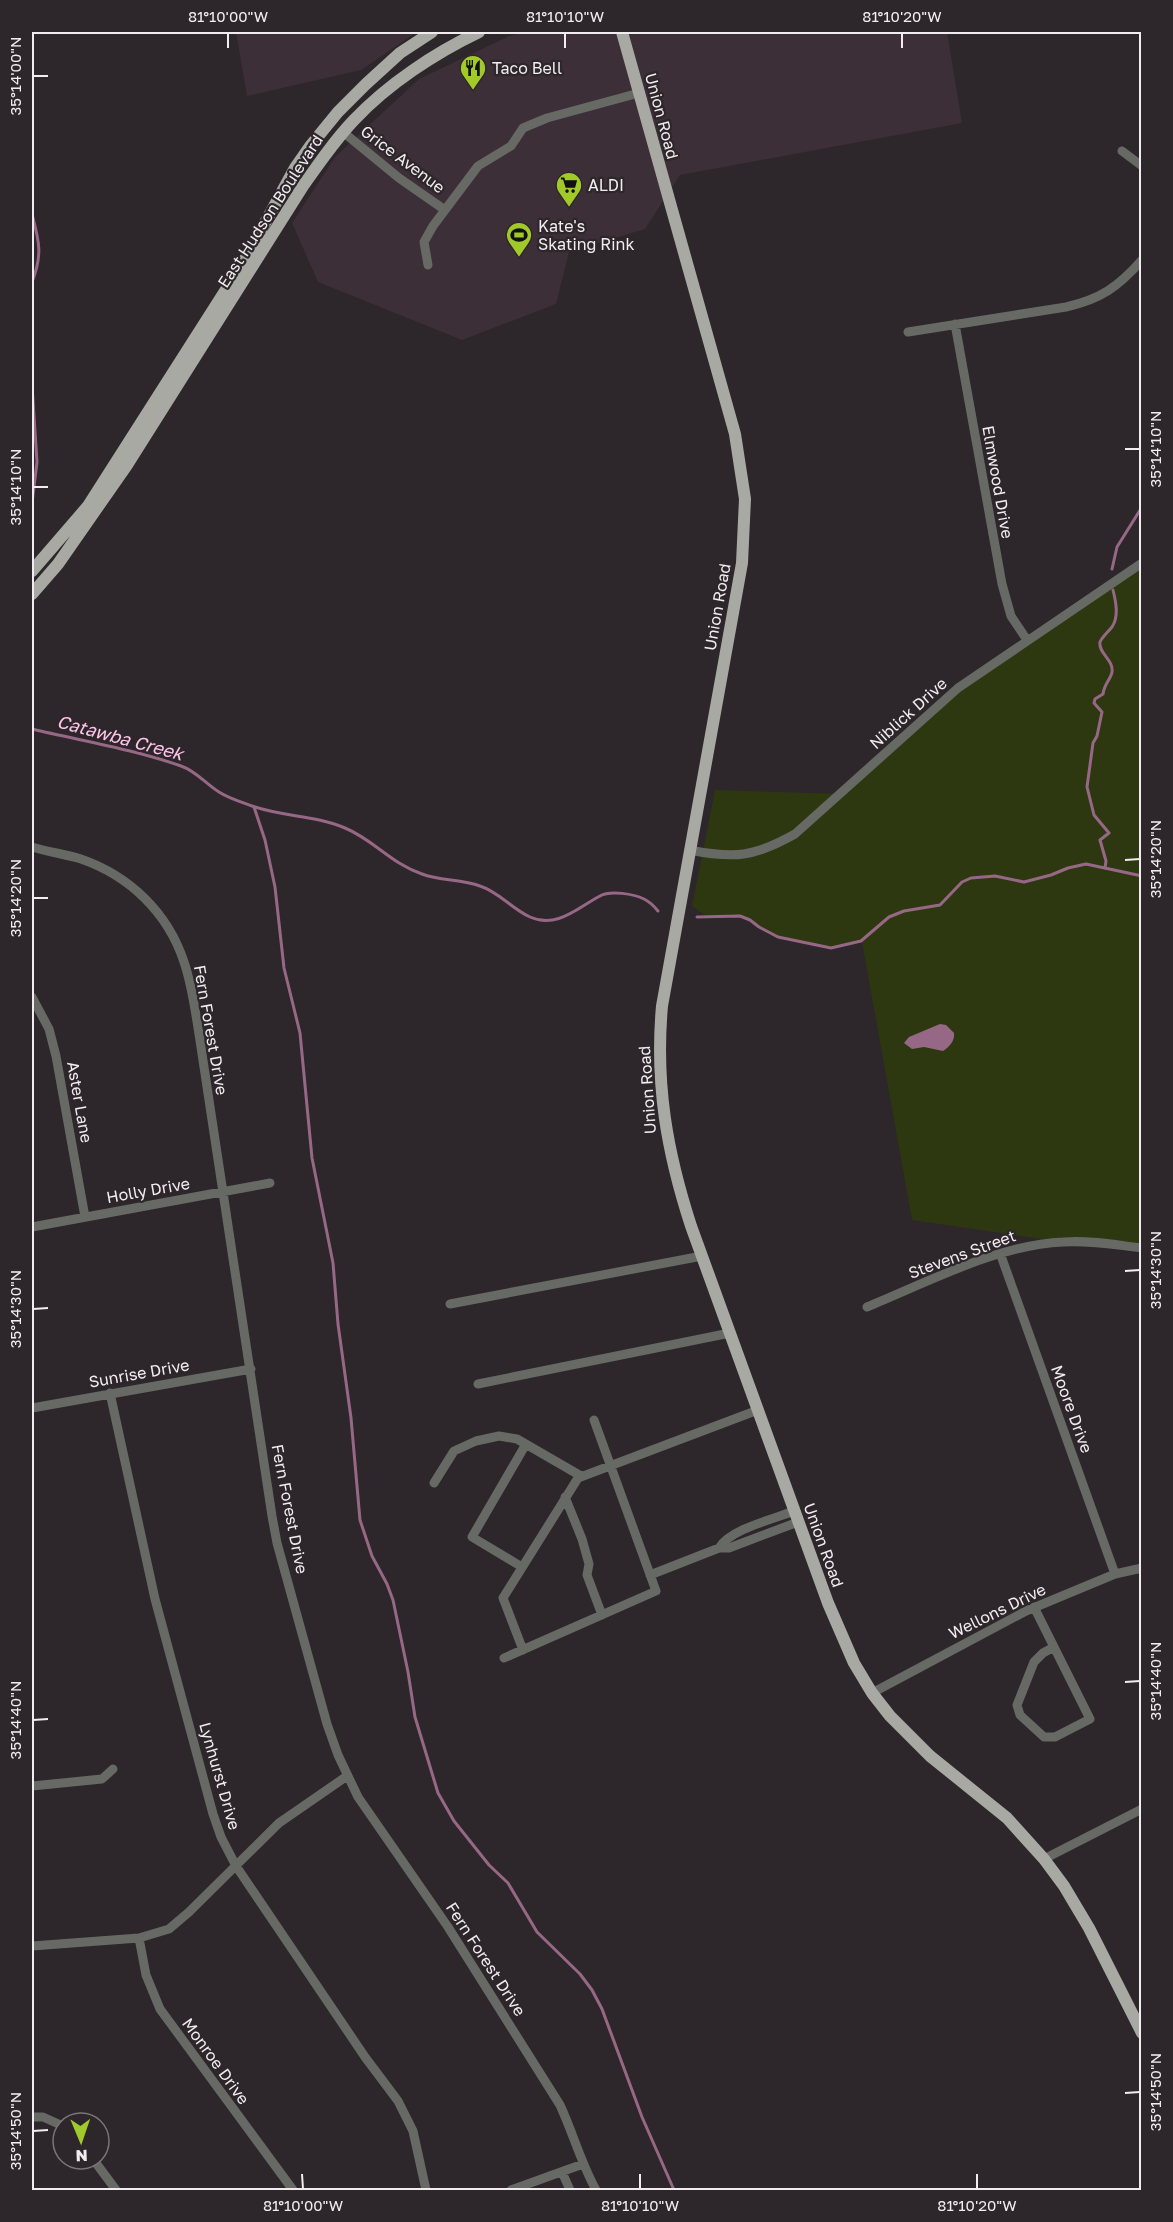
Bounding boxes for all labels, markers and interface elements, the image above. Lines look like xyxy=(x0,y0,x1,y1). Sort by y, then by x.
text: 81°10'00"W xyxy=(188,7,268,25)
text: 81°10'10"W xyxy=(526,7,604,25)
text: 81°10'20"W xyxy=(862,7,942,25)
text: 35°14'00"N xyxy=(6,37,24,115)
restaurant icon: Taco Bell xyxy=(458,53,488,91)
place label: Taco Bell xyxy=(492,58,562,78)
street label: Union Road xyxy=(641,71,683,161)
street label: Grice Avenue xyxy=(357,121,449,197)
street label: East Hudson Boulevard xyxy=(213,131,327,291)
supermarket icon: ALDI xyxy=(554,170,584,208)
place label: ALDI xyxy=(588,175,624,195)
place label: Kate's Skating Rink xyxy=(538,216,634,254)
sports icon: Kate's Skating Rink xyxy=(504,220,534,258)
text: 35°14'10"N xyxy=(1146,411,1164,487)
street label: Elmwood Drive xyxy=(978,424,1018,540)
text: 35°14'10"N xyxy=(6,449,24,525)
street label: Union Road xyxy=(699,562,735,652)
street label: Niblick Drive xyxy=(865,673,951,753)
water label: Catawba Creek xyxy=(55,710,188,765)
text: 35°14'20"N xyxy=(1146,820,1164,898)
text: 35°14'20"N xyxy=(6,859,24,937)
street label: Fern Forest Drive xyxy=(190,963,232,1097)
street label: Union Road xyxy=(634,1045,660,1135)
street label: Aster Lane xyxy=(63,1060,97,1144)
street label: Holly Drive xyxy=(105,1173,191,1207)
street label: Stevens Street xyxy=(906,1225,1018,1283)
text: 35°14'30"N xyxy=(1146,1231,1164,1309)
text: 35°14'30"N xyxy=(6,1270,24,1348)
street label: Sunrise Drive xyxy=(87,1354,191,1392)
street label: Moore Drive xyxy=(1047,1362,1097,1456)
street label: Fern Forest Drive xyxy=(268,1443,312,1575)
street label: Union Road xyxy=(799,1500,849,1590)
street label: Wellons Drive xyxy=(945,1579,1049,1643)
text: 35°14'40"N xyxy=(1146,1642,1164,1720)
text: 35°14'40"N xyxy=(6,1681,24,1759)
street label: Lynhurst Drive xyxy=(195,1720,245,1832)
street label: Fern Forest Drive xyxy=(442,1898,530,2020)
street label: Monroe Drive xyxy=(178,2014,254,2108)
text: 35°14'50"N xyxy=(1146,2053,1164,2131)
text: 35°14'50"N xyxy=(6,2092,24,2170)
north arrow xyxy=(51,2111,111,2171)
text: N xyxy=(75,2146,88,2166)
text: 81°10'00"W xyxy=(263,2196,343,2214)
text: 81°10'10"W xyxy=(601,2196,679,2214)
text: 81°10'20"W xyxy=(937,2196,1017,2214)

